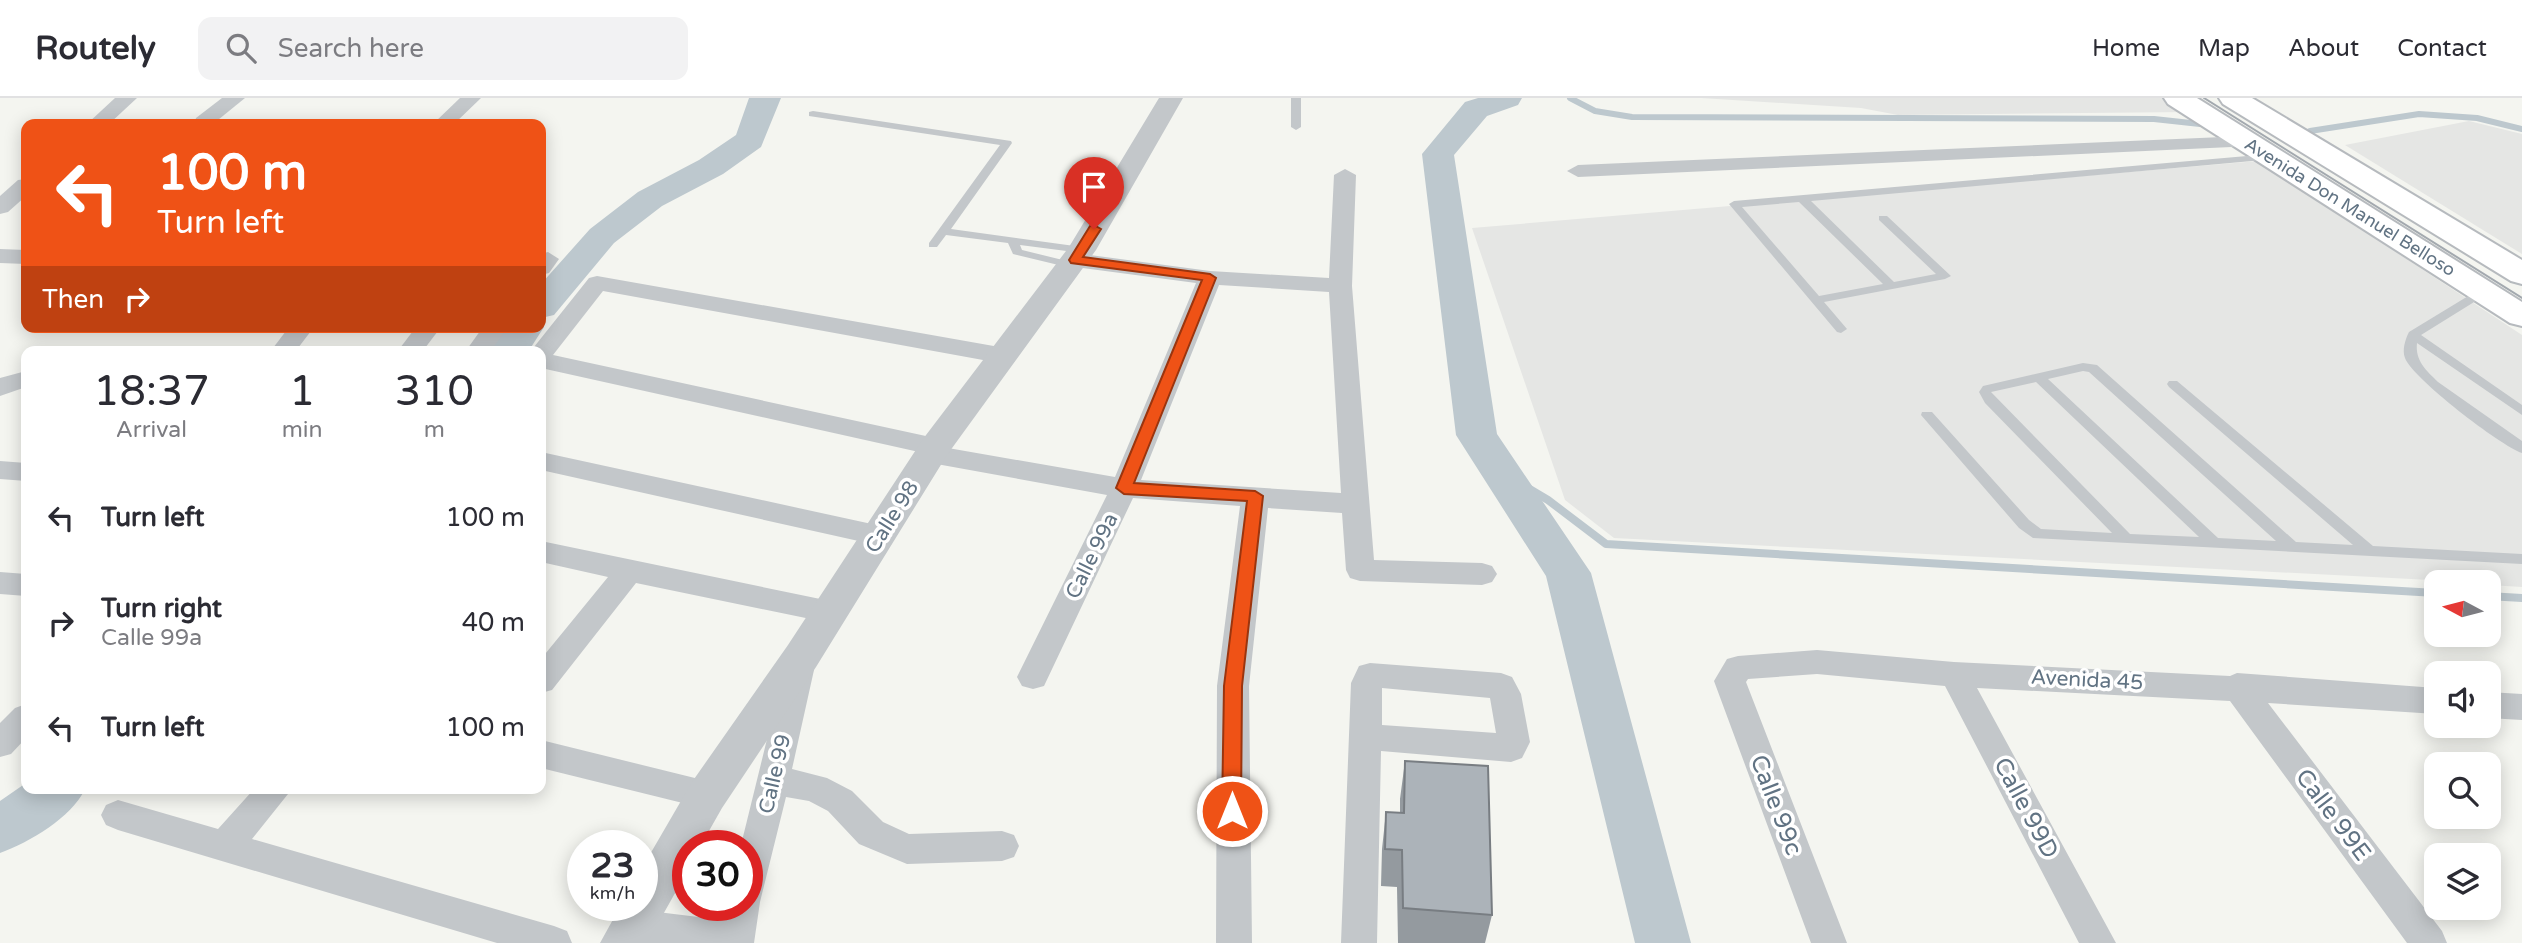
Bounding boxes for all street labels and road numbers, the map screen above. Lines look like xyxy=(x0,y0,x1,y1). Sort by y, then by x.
street label: Avenida Don Manuel Belloso xyxy=(2240,133,2460,281)
street label: Calle 98 xyxy=(860,476,924,558)
street label: Calle 99a xyxy=(1061,509,1123,603)
street label: Avenida 45 xyxy=(2030,665,2144,695)
street label: Calle 99 xyxy=(754,732,796,816)
street label: Calle 99c xyxy=(1744,751,1808,859)
street label: Calle 99D xyxy=(1987,753,2065,863)
street label: Calle 99E xyxy=(2289,763,2377,867)

